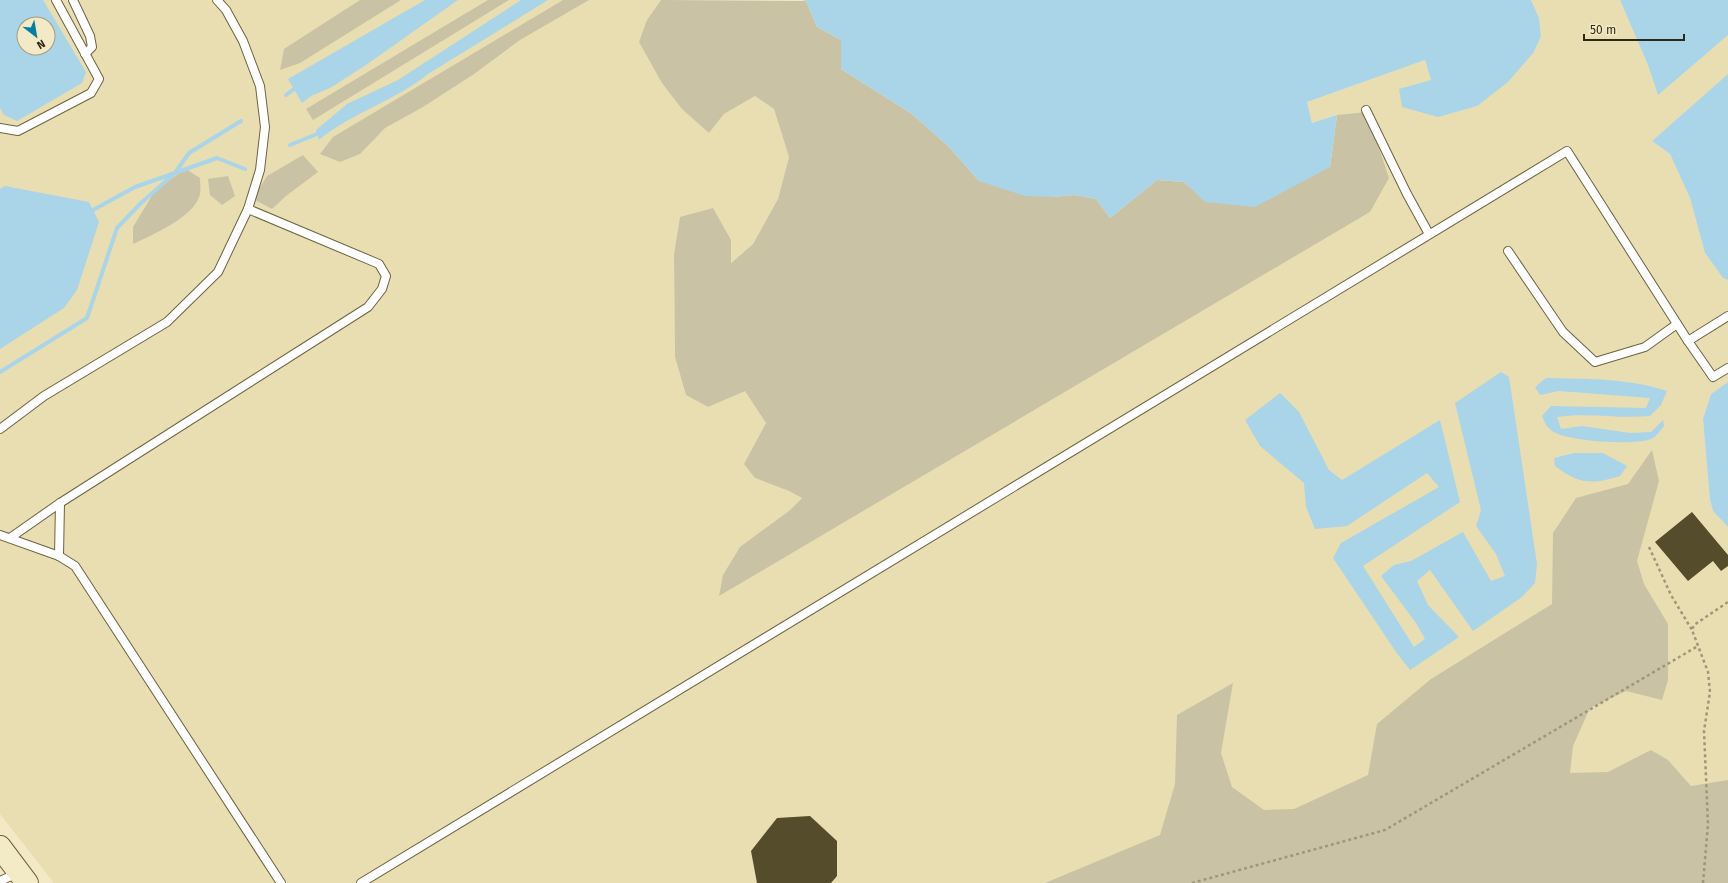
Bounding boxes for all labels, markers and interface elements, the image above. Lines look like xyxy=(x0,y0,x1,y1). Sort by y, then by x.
north arrow xyxy=(16,16,56,56)
scale bar xyxy=(1584,16,1684,42)
text: 50 m xyxy=(1590,23,1616,37)
text: N xyxy=(34,37,47,52)

